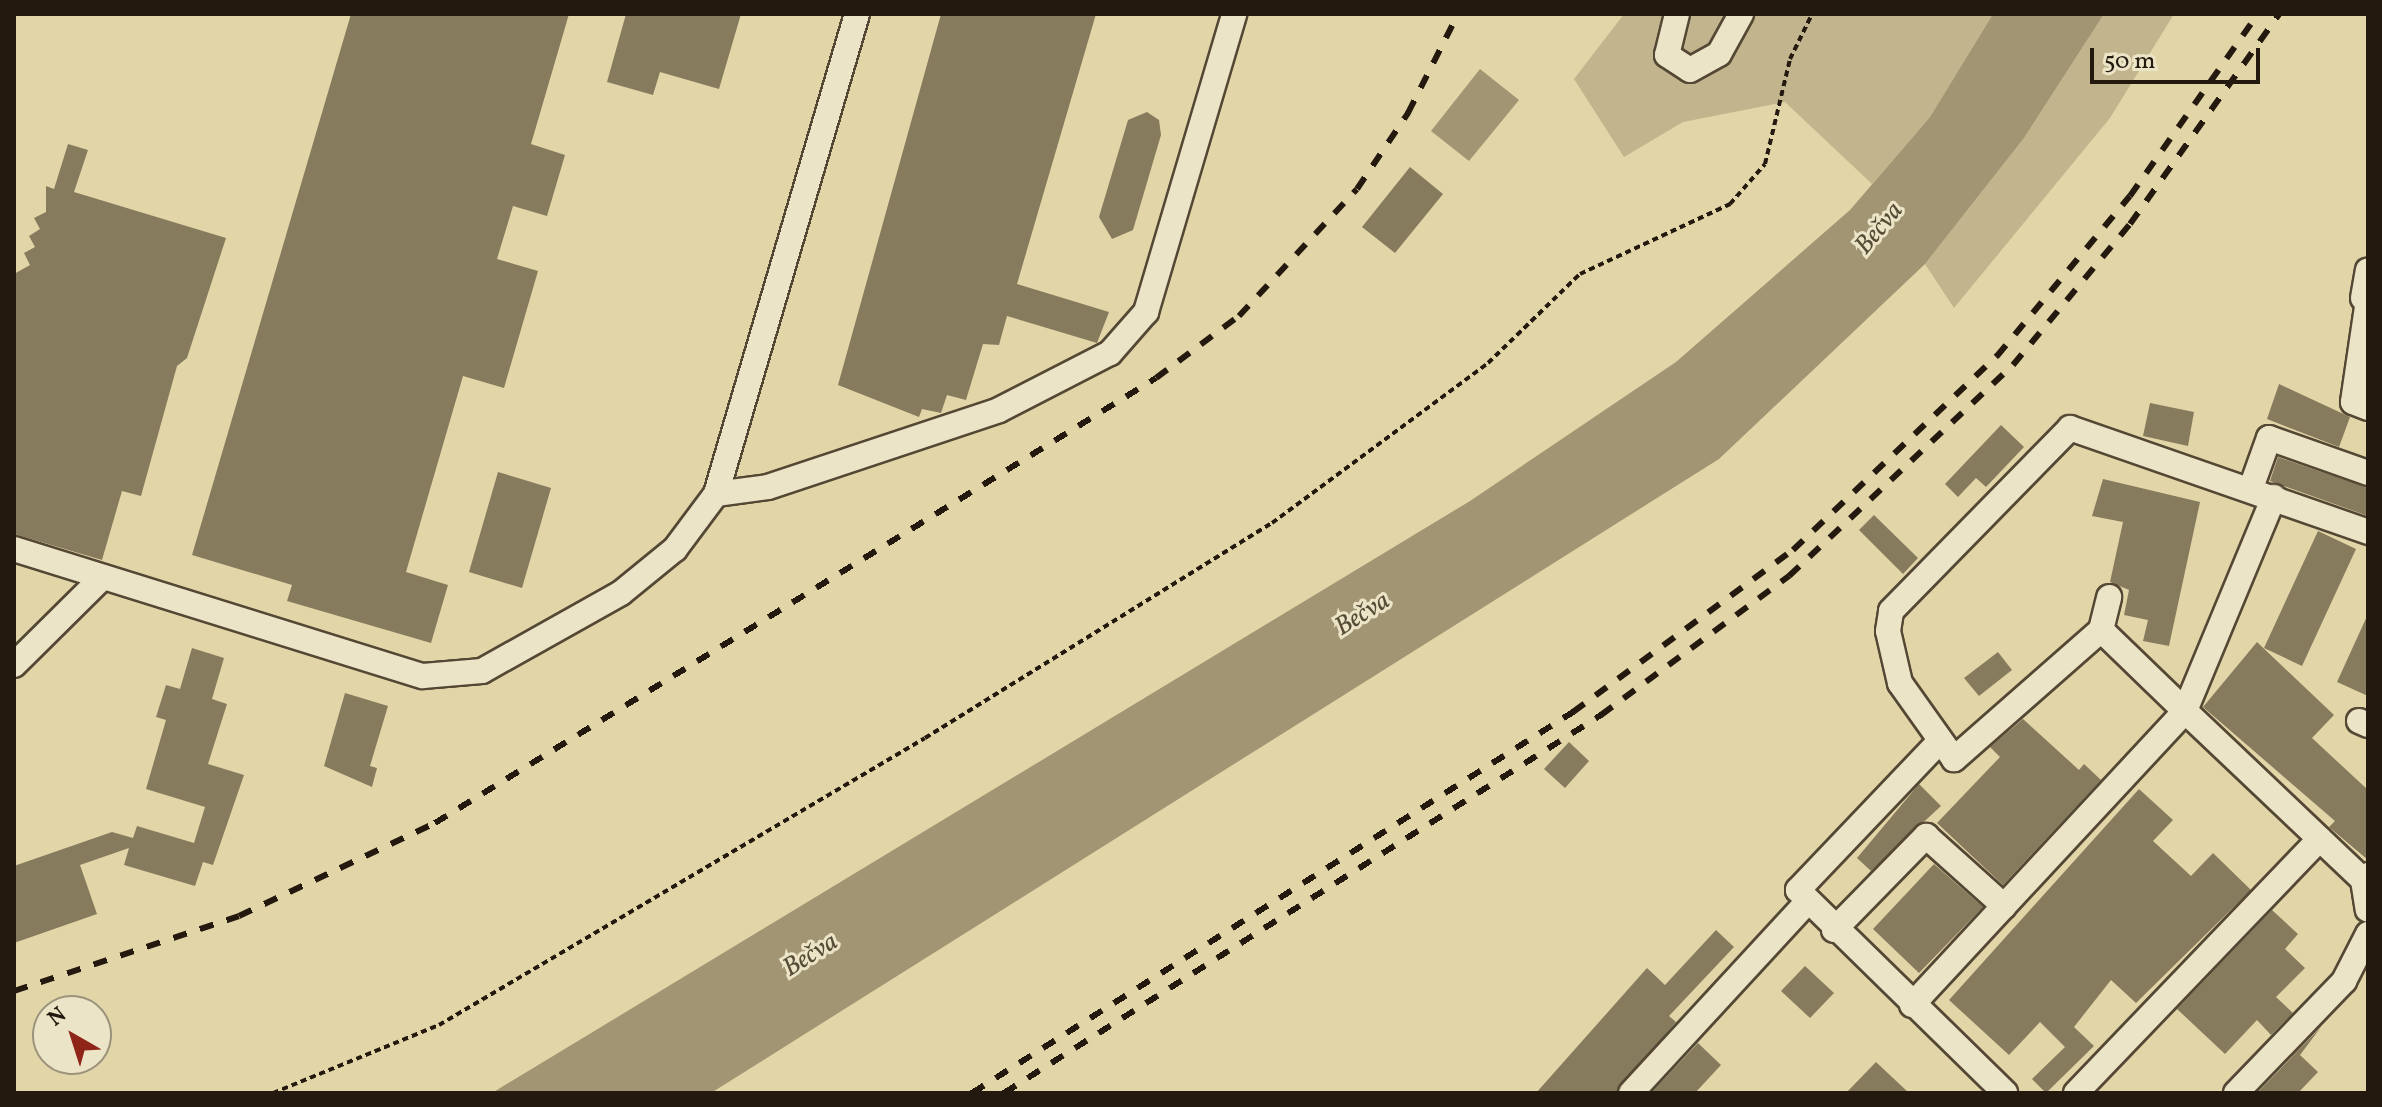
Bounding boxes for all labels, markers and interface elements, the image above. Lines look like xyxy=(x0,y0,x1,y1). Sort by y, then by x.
scale bar xyxy=(2094,32,2264,82)
text: 50 m xyxy=(2104,45,2156,79)
water label: Bečva xyxy=(1849,196,1911,262)
water label: Bečva xyxy=(1330,586,1396,644)
water label: Bečva xyxy=(778,927,844,985)
north arrow xyxy=(32,995,112,1075)
text: N xyxy=(42,1000,74,1035)

